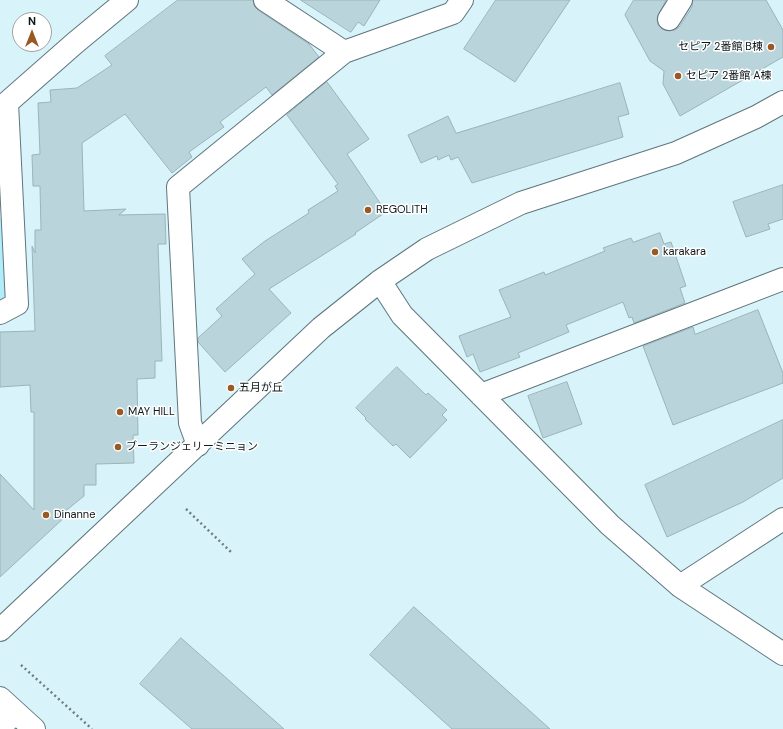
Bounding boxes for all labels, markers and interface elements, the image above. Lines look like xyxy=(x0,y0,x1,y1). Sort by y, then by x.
north arrow xyxy=(12,12,52,52)
text: N xyxy=(28,14,36,28)
place label: セピア 2番館 B棟 xyxy=(678,40,763,54)
marker: セピア 2番館 B棟 xyxy=(766,42,776,52)
place label: セピア 2番館 A棟 xyxy=(686,69,771,83)
marker: セピア 2番館 A棟 xyxy=(673,71,683,81)
place label: REGOLITH xyxy=(376,203,428,217)
marker: REGOLITH xyxy=(363,205,373,215)
place label: karakara xyxy=(663,245,706,259)
marker: karakara xyxy=(650,247,660,257)
place label: 五月が丘 xyxy=(239,381,283,395)
marker: 五月が丘 xyxy=(226,383,236,393)
place label: MAY HILL xyxy=(128,405,175,419)
marker: MAY HILL xyxy=(115,407,125,417)
place label: ブーランジェリーミニョン xyxy=(126,440,258,454)
marker: ブーランジェリーミニョン xyxy=(113,442,123,452)
place label: Dinanne xyxy=(54,508,95,522)
marker: Dinanne xyxy=(41,510,51,520)

